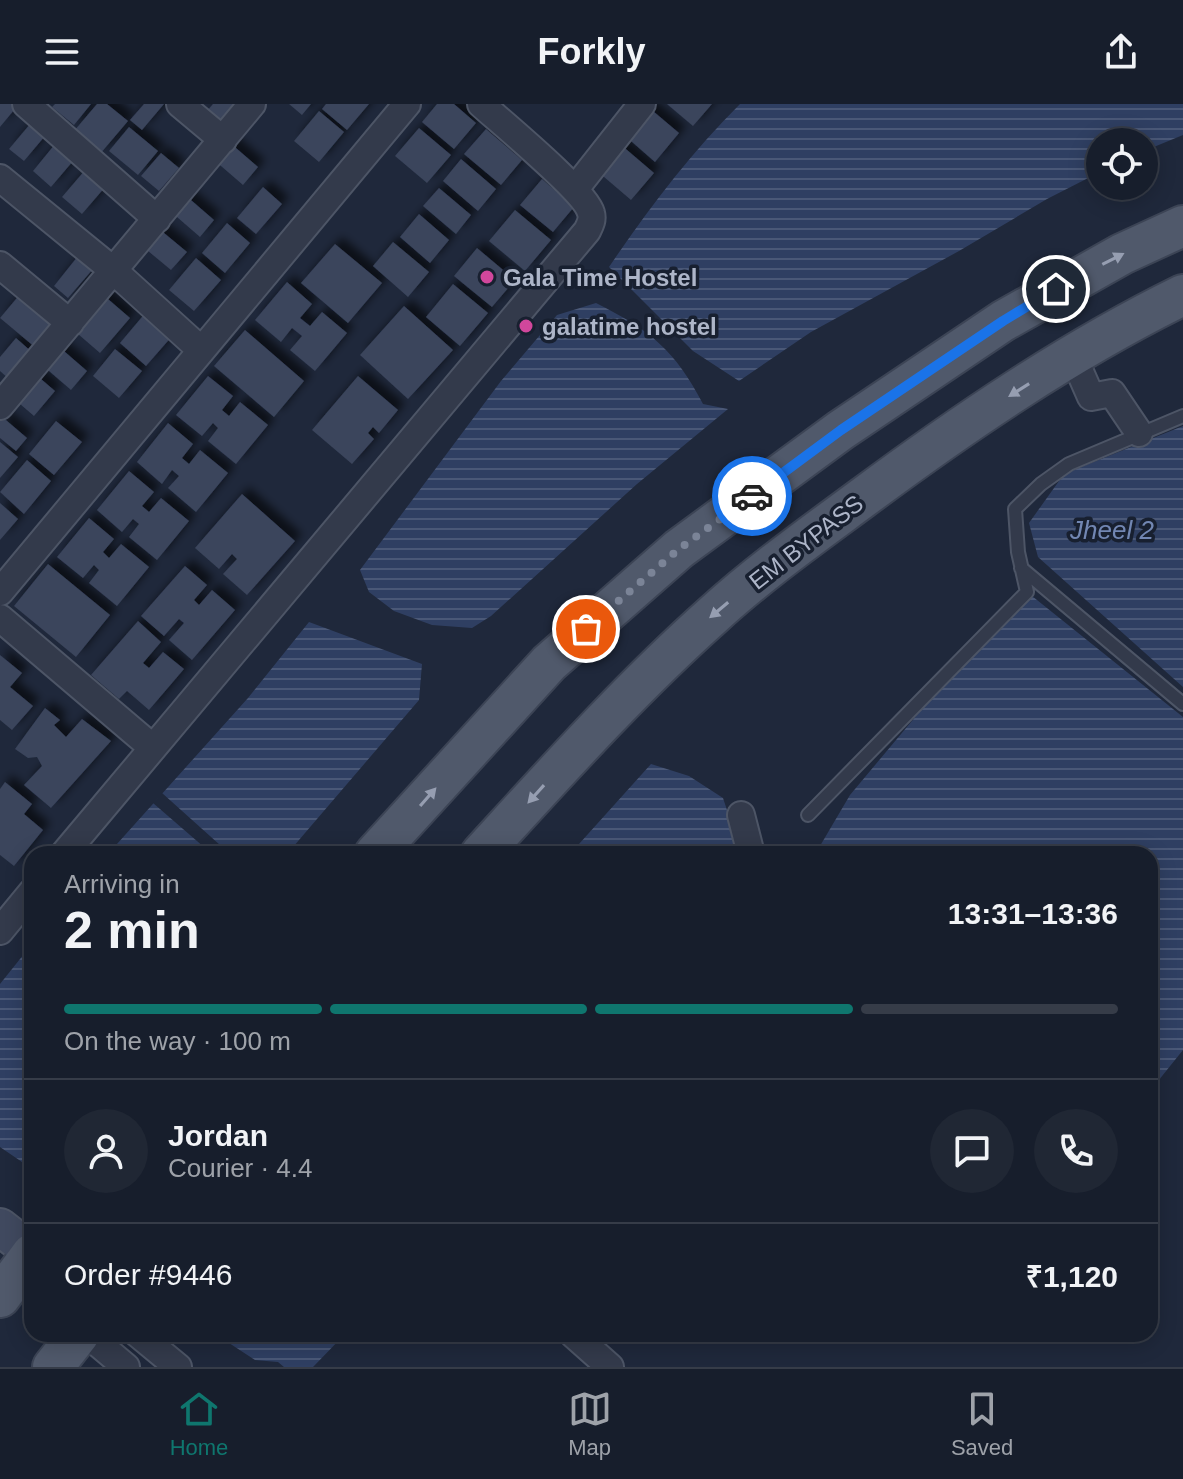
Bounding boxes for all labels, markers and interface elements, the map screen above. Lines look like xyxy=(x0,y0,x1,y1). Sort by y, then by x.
icon: menu xyxy=(40,30,84,74)
icon: share xyxy=(1099,30,1143,74)
text: Forkly xyxy=(537,31,646,72)
map controls xyxy=(1086,128,1158,200)
button: locate xyxy=(1086,128,1158,200)
one-way arrow xyxy=(1102,253,1124,267)
pin xyxy=(1022,255,1090,323)
place label: Gala Time Hostel xyxy=(503,264,697,291)
icon: home xyxy=(1034,267,1078,311)
marker: Gala Time Hostel xyxy=(478,268,496,286)
place label: galatime hostel xyxy=(542,313,717,340)
marker: galatime hostel xyxy=(517,317,535,335)
one-way arrow xyxy=(1008,383,1029,398)
courier xyxy=(712,456,792,536)
icon: car xyxy=(730,474,774,518)
street label: EM BYPASS xyxy=(744,489,868,595)
water label: Jheel 2 xyxy=(1069,515,1154,545)
pin xyxy=(552,595,620,663)
one-way arrow xyxy=(709,601,729,618)
icon: bag xyxy=(564,607,608,651)
one-way arrow xyxy=(527,785,545,804)
one-way arrow xyxy=(419,788,436,808)
text: Arriving in xyxy=(64,869,180,899)
text: 13:31–13:36 xyxy=(948,897,1118,930)
text: 2 min xyxy=(64,901,200,959)
text: On the way · 100 m xyxy=(64,1026,291,1056)
button: person xyxy=(64,1109,148,1193)
button: chat xyxy=(930,1109,1014,1193)
button: phone xyxy=(1034,1109,1118,1193)
text: Jordan xyxy=(168,1119,268,1152)
text: Courier · 4.4 xyxy=(168,1153,313,1183)
text: Order #9446 xyxy=(64,1258,232,1291)
text: ₹1,120 xyxy=(1026,1260,1118,1293)
tab: Home xyxy=(170,1387,228,1461)
tab: Map xyxy=(568,1387,612,1461)
tab: Saved xyxy=(951,1387,1013,1461)

